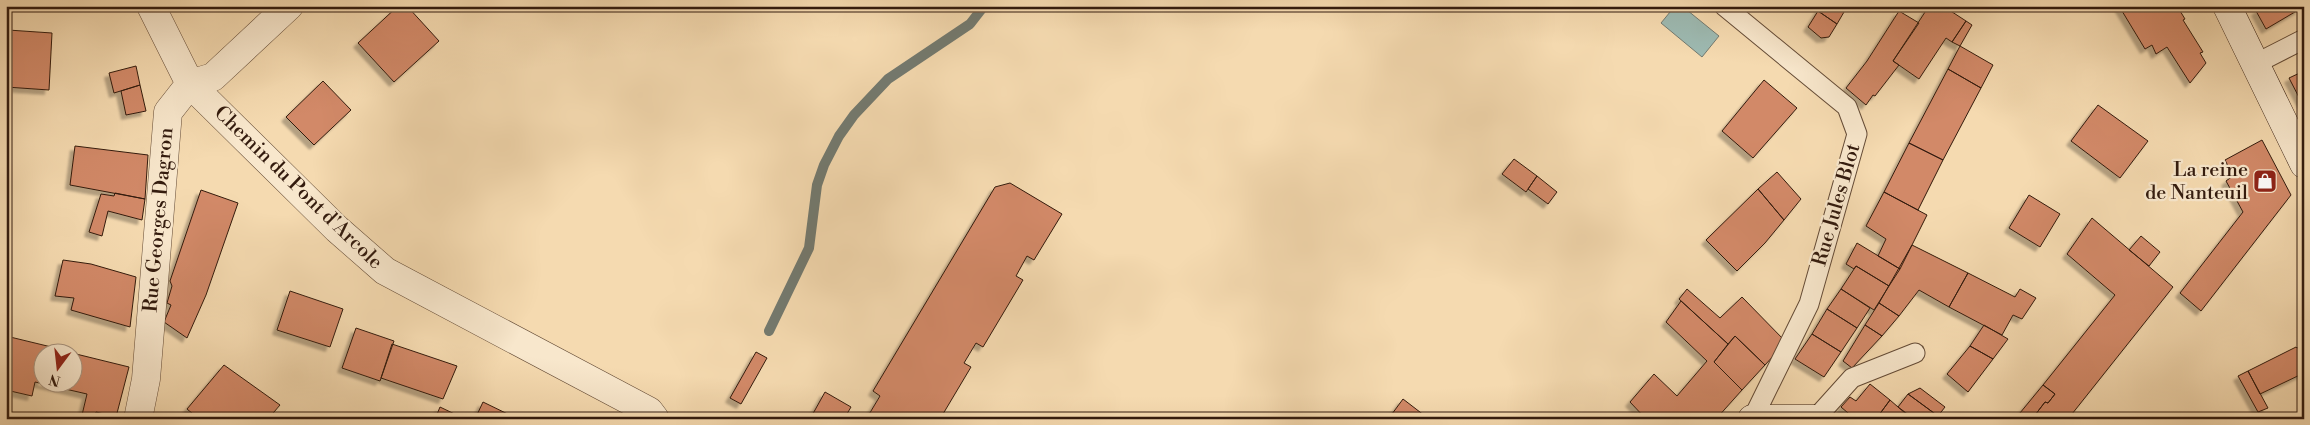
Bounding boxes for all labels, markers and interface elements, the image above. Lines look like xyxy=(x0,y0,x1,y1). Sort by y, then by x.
street label: Chemin du Pont d'Arcole xyxy=(208,101,388,275)
street label: Rue Georges Dagron xyxy=(138,127,180,313)
street label: Rue Jules Blot xyxy=(1808,141,1866,269)
place label: La reine de Nanteuil xyxy=(2145,158,2248,206)
shop icon: La reine de Nanteuil xyxy=(2252,168,2278,194)
north arrow xyxy=(32,342,82,392)
text: N xyxy=(47,369,63,390)

